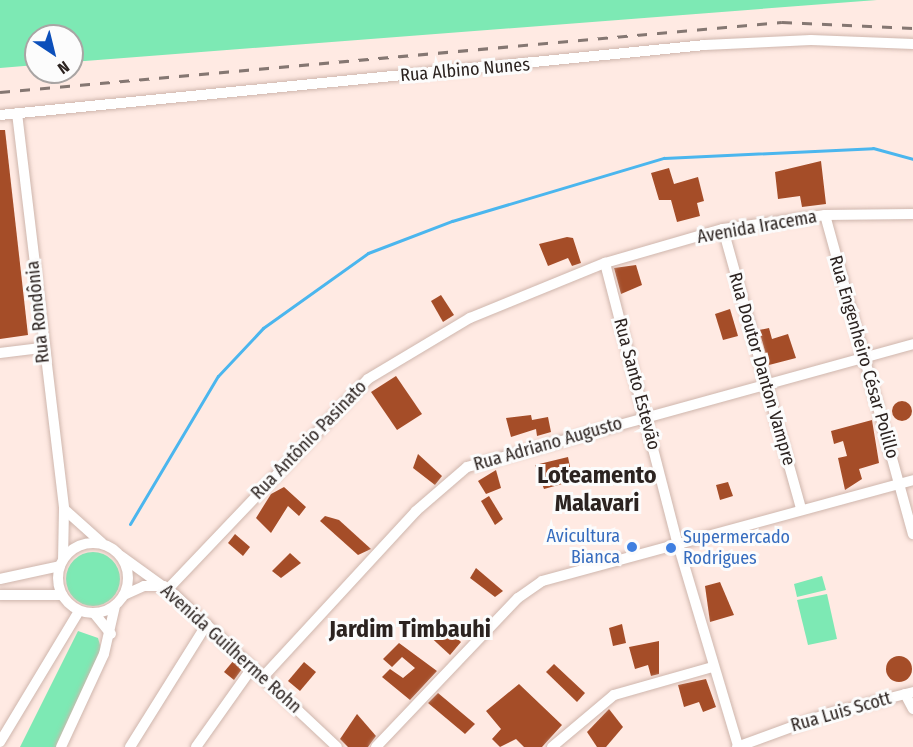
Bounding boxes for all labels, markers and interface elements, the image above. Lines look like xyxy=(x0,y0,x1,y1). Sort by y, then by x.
north arrow xyxy=(24,24,84,84)
street label: Rua Albino Nunes xyxy=(399,54,531,86)
text: N xyxy=(54,57,73,78)
street label: Avenida Iracema xyxy=(695,206,819,248)
street label: Rua Engenheiro César Polillo xyxy=(825,253,903,461)
street label: Rua Rondônia xyxy=(22,260,54,364)
street label: Rua Doutor Danton Vampre xyxy=(724,270,800,468)
street label: Rua Santo Estevão xyxy=(609,316,665,452)
street label: Rua Antônio Pasinato xyxy=(247,376,371,504)
street label: Rua Adriano Augusto xyxy=(471,412,625,476)
district label: Loteamento Malavari xyxy=(537,462,657,518)
place label: Avicultura Bianca xyxy=(546,526,620,568)
place label: Supermercado Rodrigues xyxy=(683,527,790,570)
marker: Avicultura Bianca xyxy=(625,540,639,554)
marker: Supermercado Rodrigues xyxy=(664,541,678,555)
street label: Avenida Guilherme Rohn xyxy=(156,580,306,718)
district label: Jardim Timbauhi xyxy=(329,616,491,644)
street label: Rua Luis Scott xyxy=(788,687,894,737)

